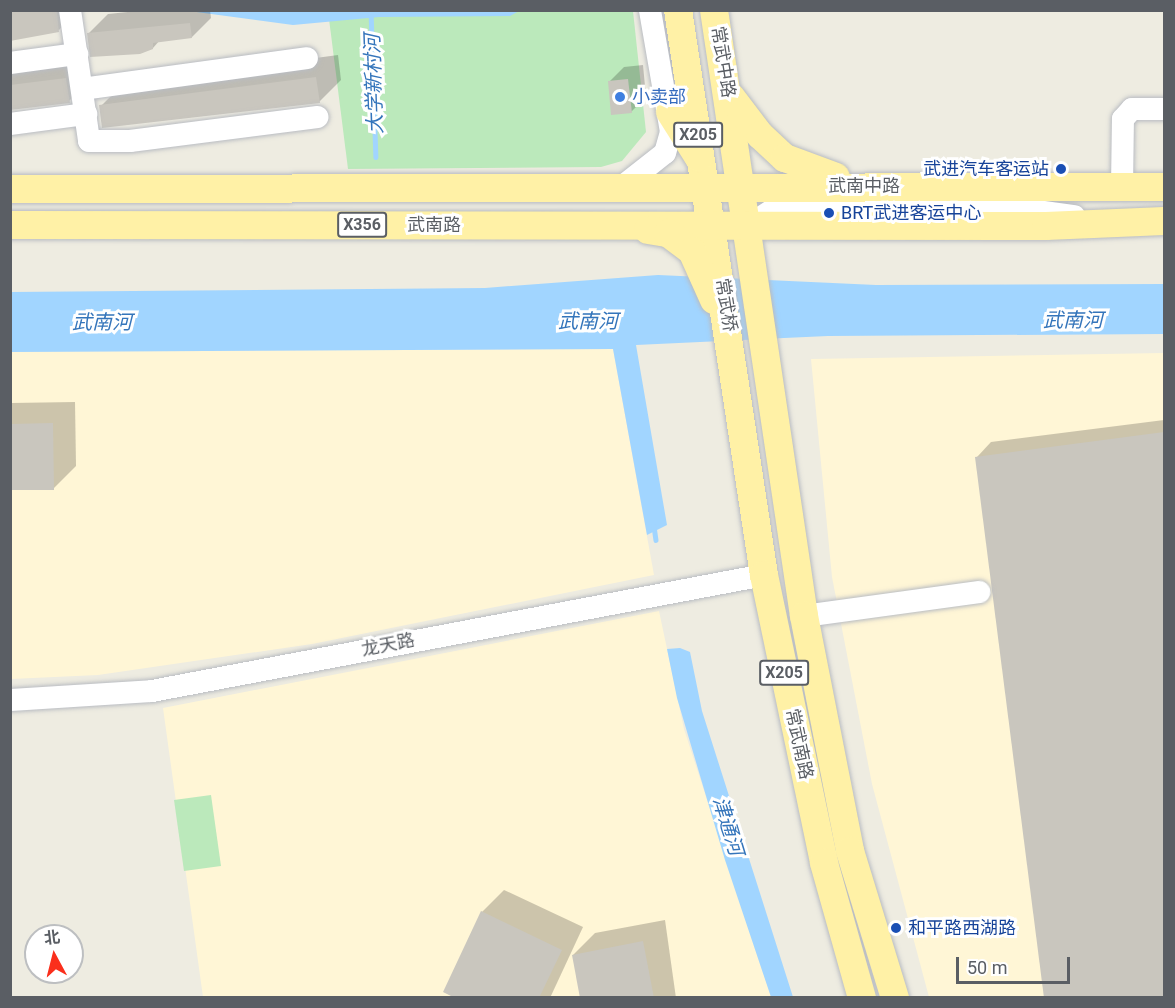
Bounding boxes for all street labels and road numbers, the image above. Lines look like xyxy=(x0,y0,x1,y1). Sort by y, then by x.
street label: 常武中路 xyxy=(707,25,739,99)
road number: X205 xyxy=(672,122,724,148)
street label: 武南中路 xyxy=(828,175,900,197)
road number: X356 xyxy=(336,212,388,238)
street label: 武南路 xyxy=(407,214,461,236)
street label: 常武桥 xyxy=(711,277,741,333)
street label: 龙天路 xyxy=(359,629,417,661)
road number: X205 xyxy=(758,660,810,686)
street label: 常武南路 xyxy=(781,707,817,781)

